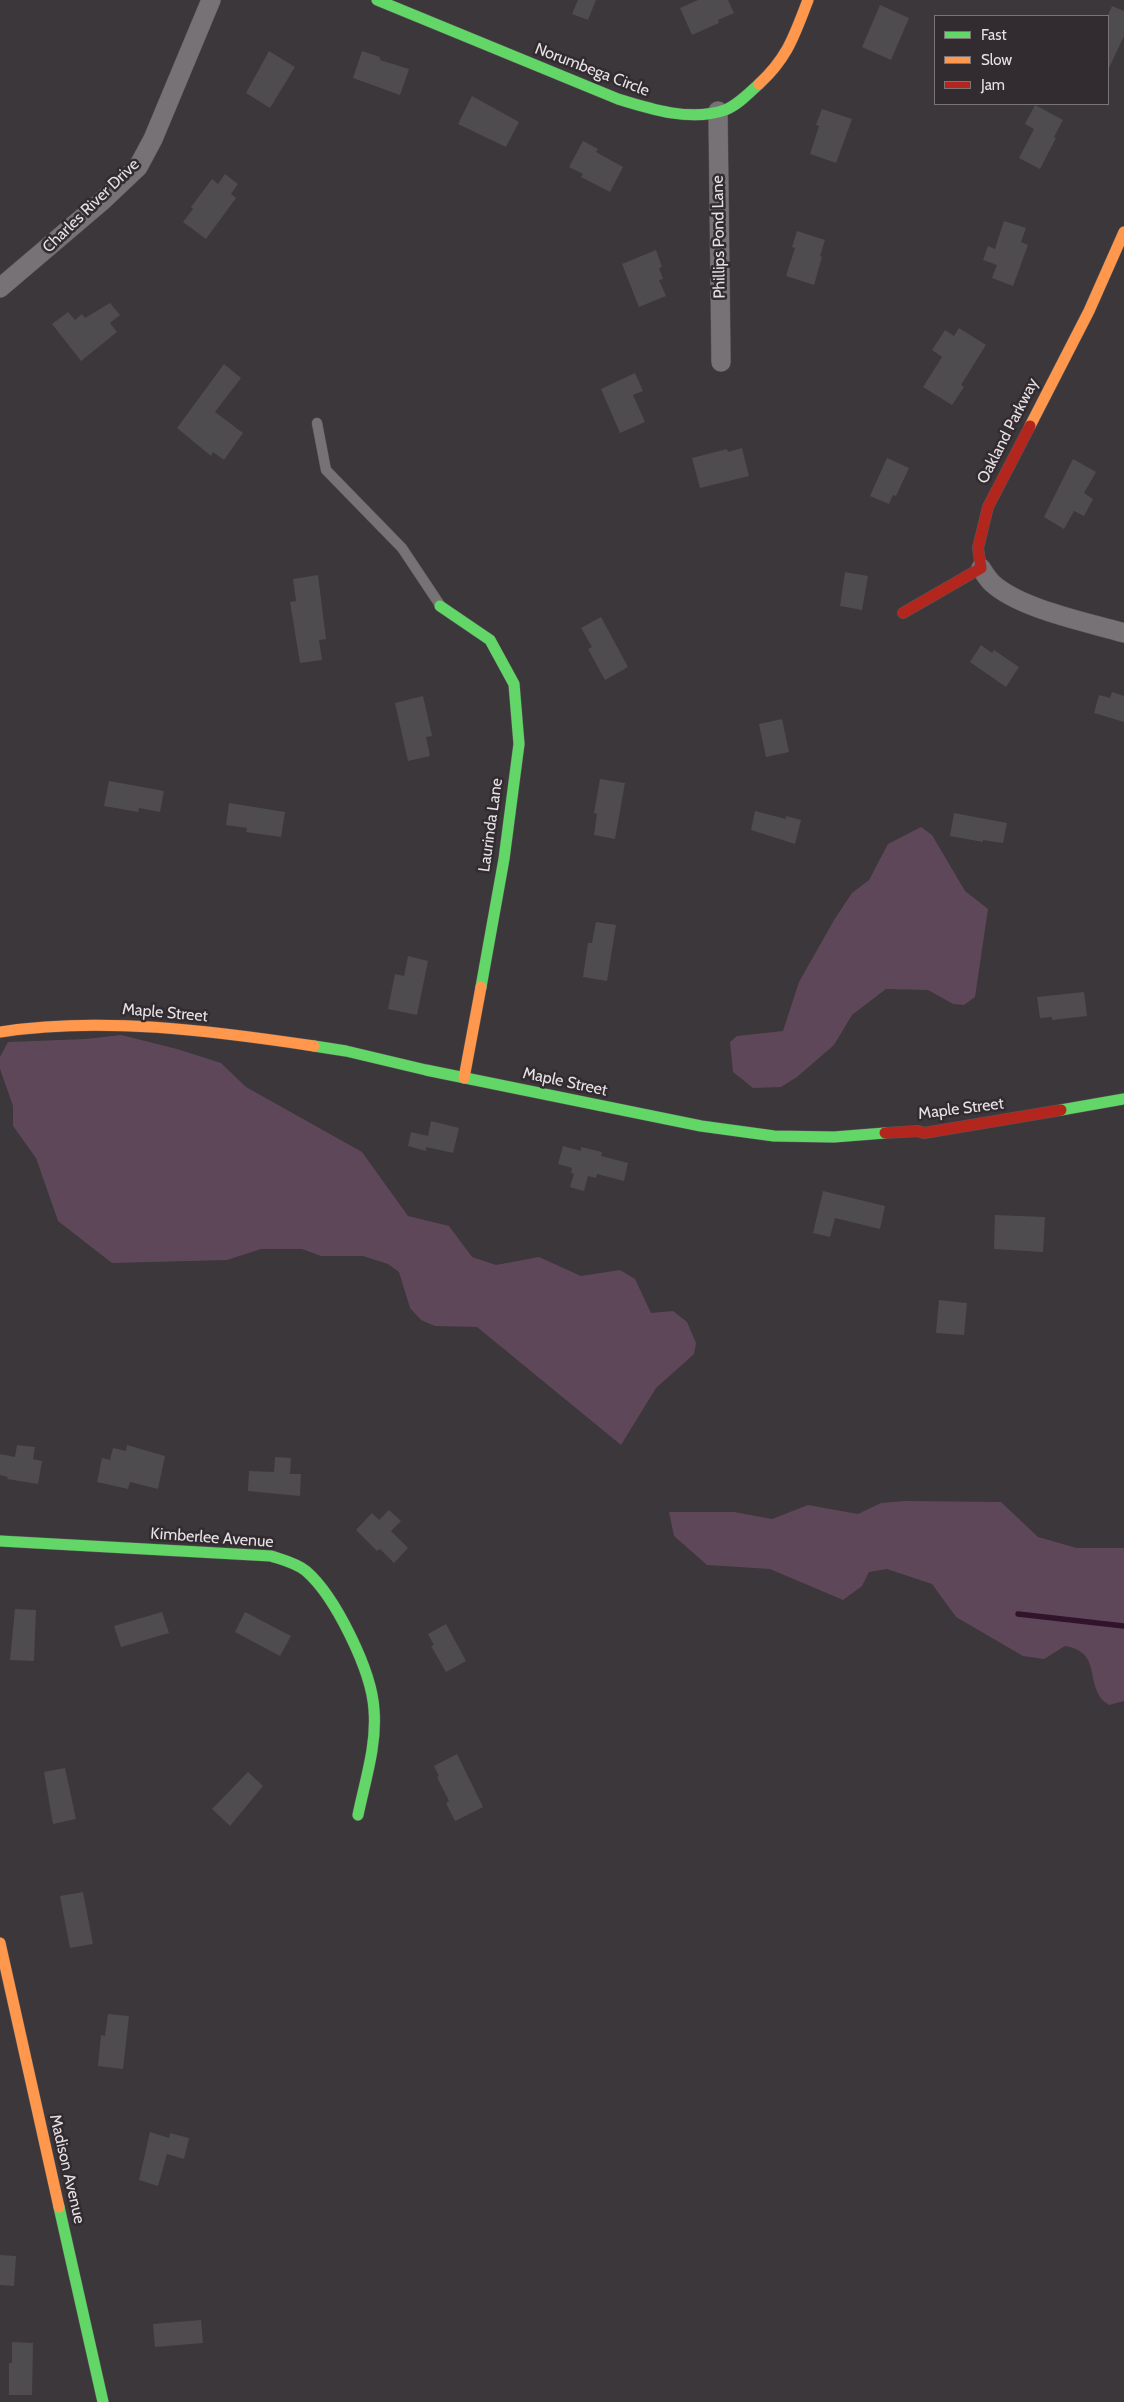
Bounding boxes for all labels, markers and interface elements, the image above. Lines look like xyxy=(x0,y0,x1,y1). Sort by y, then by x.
legend xyxy=(934,15,1109,105)
text: Fast xyxy=(981,26,1006,44)
street label: Norumbega Circle xyxy=(532,39,652,101)
text: Slow xyxy=(981,51,1012,69)
text: Jam xyxy=(981,76,1005,94)
street label: Charles River Drive xyxy=(39,155,143,257)
street label: Phillips Pond Lane xyxy=(708,175,730,299)
street label: Oakland Parkway xyxy=(973,375,1043,487)
street label: Laurinda Lane xyxy=(475,777,507,873)
street label: Maple Street xyxy=(121,1000,209,1026)
street label: Maple Street xyxy=(521,1064,609,1100)
street label: Maple Street xyxy=(917,1094,1005,1124)
street label: Kimberlee Avenue xyxy=(150,1524,274,1552)
street label: Madison Avenue xyxy=(45,2112,89,2226)

